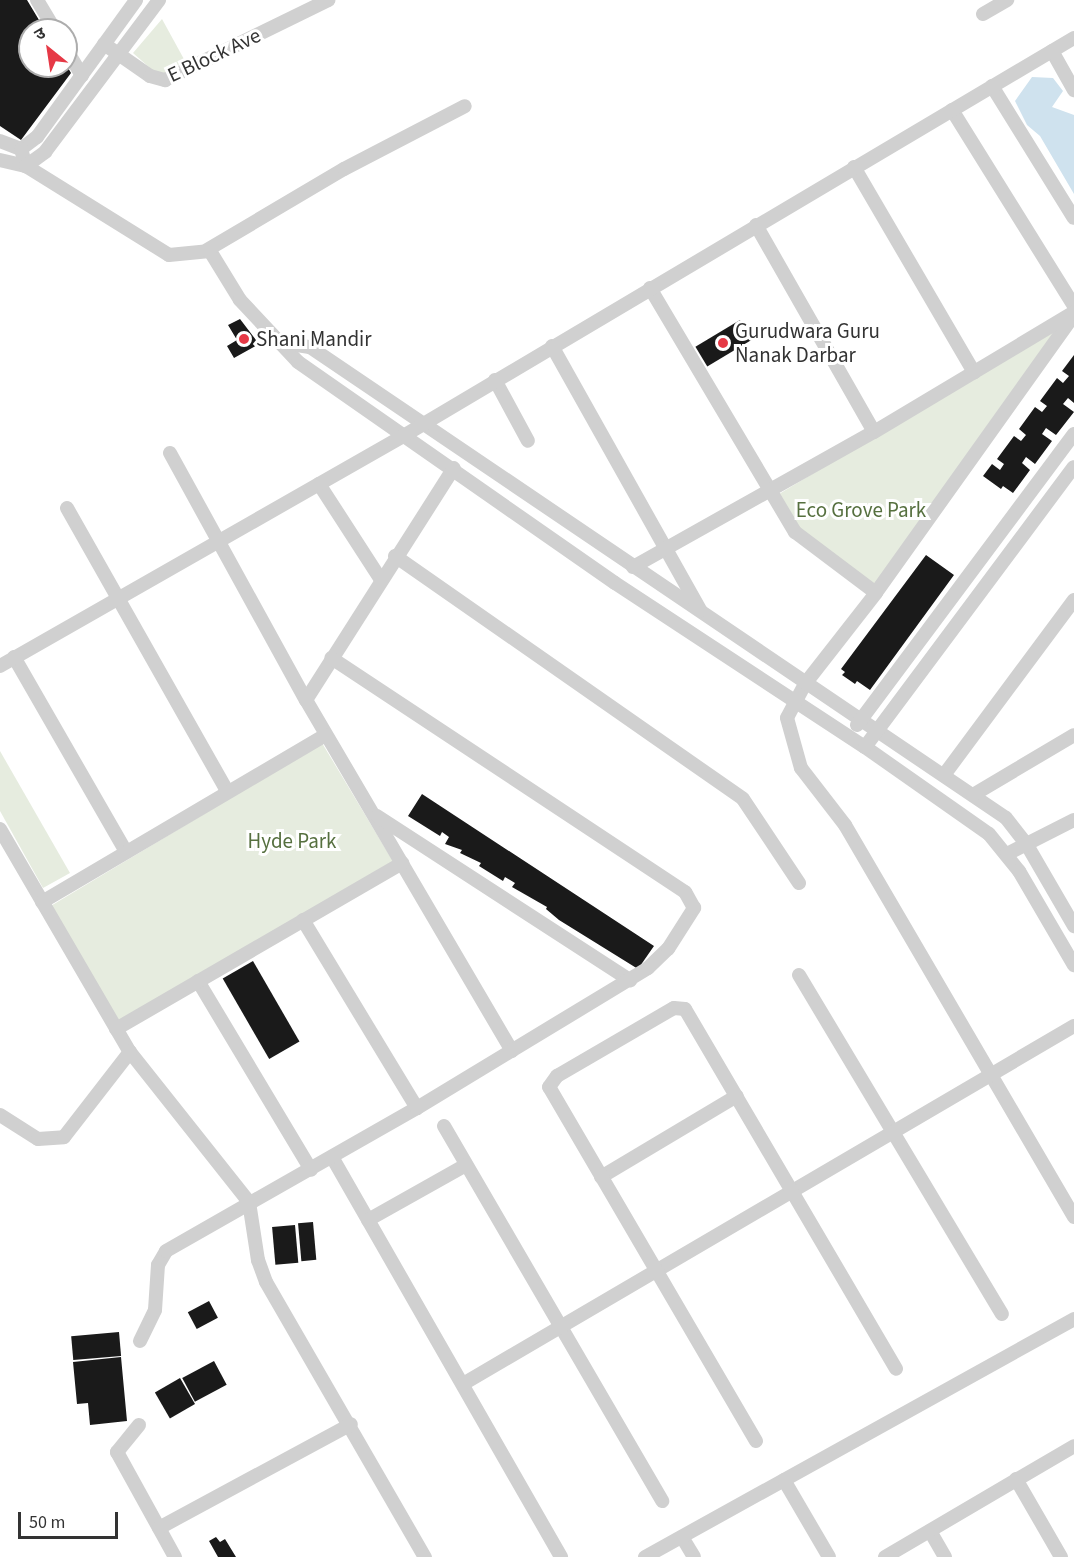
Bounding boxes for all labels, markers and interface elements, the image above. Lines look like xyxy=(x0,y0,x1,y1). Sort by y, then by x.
north arrow xyxy=(18,18,78,78)
text: उ xyxy=(30,22,50,46)
street label: E Block Ave xyxy=(163,22,265,88)
place label: Gurudwara Guru Nanak Darbar xyxy=(735,318,880,368)
place label: Shani Mandir xyxy=(256,326,372,352)
marker: Shani Mandir xyxy=(237,332,251,346)
marker: Gurudwara Guru Nanak Darbar xyxy=(716,336,730,350)
park label: Eco Grove Park xyxy=(796,497,926,523)
park label: Hyde Park xyxy=(248,828,336,854)
scale bar xyxy=(21,1500,122,1538)
text: 50 m xyxy=(29,1510,65,1535)

